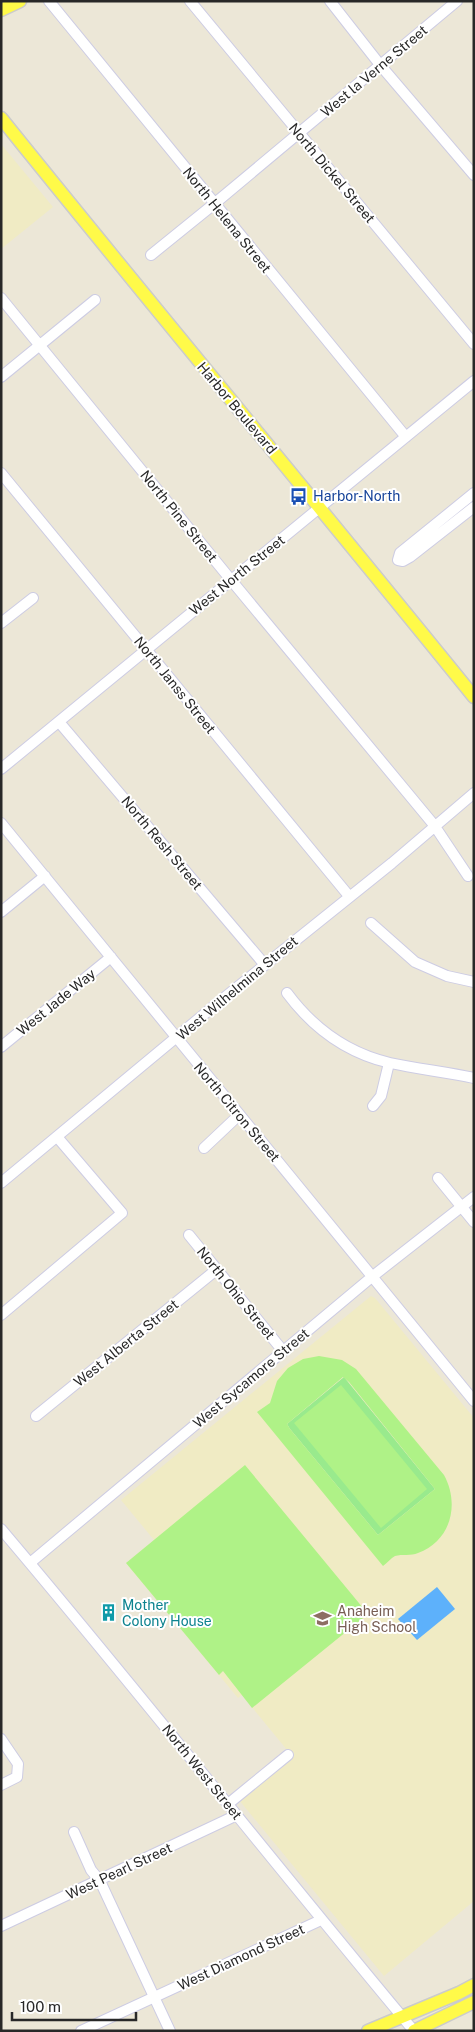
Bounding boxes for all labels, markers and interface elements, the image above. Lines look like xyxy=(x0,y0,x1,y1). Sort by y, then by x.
street label: West la Verne Street xyxy=(318,22,430,120)
street label: North Dickel Street xyxy=(286,120,378,226)
street label: North Helena Street xyxy=(180,164,274,276)
street label: Harbor Boulevard xyxy=(194,359,280,457)
street label: North Pine Street xyxy=(137,467,221,565)
bus stop icon: Harbor-North xyxy=(289,486,309,506)
place label: Harbor-North xyxy=(313,488,400,504)
street label: West North Street xyxy=(186,532,288,618)
street label: North Janss Street xyxy=(131,633,219,737)
street label: North Resh Street xyxy=(118,793,206,893)
street label: West Wilhelmina Street xyxy=(173,933,301,1043)
street label: West Jade Way xyxy=(13,965,99,1039)
street label: North Citron Street xyxy=(191,1059,283,1165)
street label: North Ohio Street xyxy=(194,1244,278,1342)
street label: West Alberta Street xyxy=(71,1296,181,1390)
street label: West Sycamore Street xyxy=(190,1325,312,1431)
place label: Mother Colony House xyxy=(122,1597,212,1629)
building icon: Mother Colony House xyxy=(98,1603,118,1623)
place label: Anaheim High School xyxy=(337,1603,416,1635)
school or university icon: Anaheim High School xyxy=(313,1609,333,1629)
street label: North West Street xyxy=(159,1721,245,1823)
street label: West Pearl Street xyxy=(64,1839,174,1903)
street label: West Diamond Street xyxy=(175,1921,307,1993)
scale bar xyxy=(12,1990,136,2022)
text: 100 m xyxy=(20,1998,61,2015)

